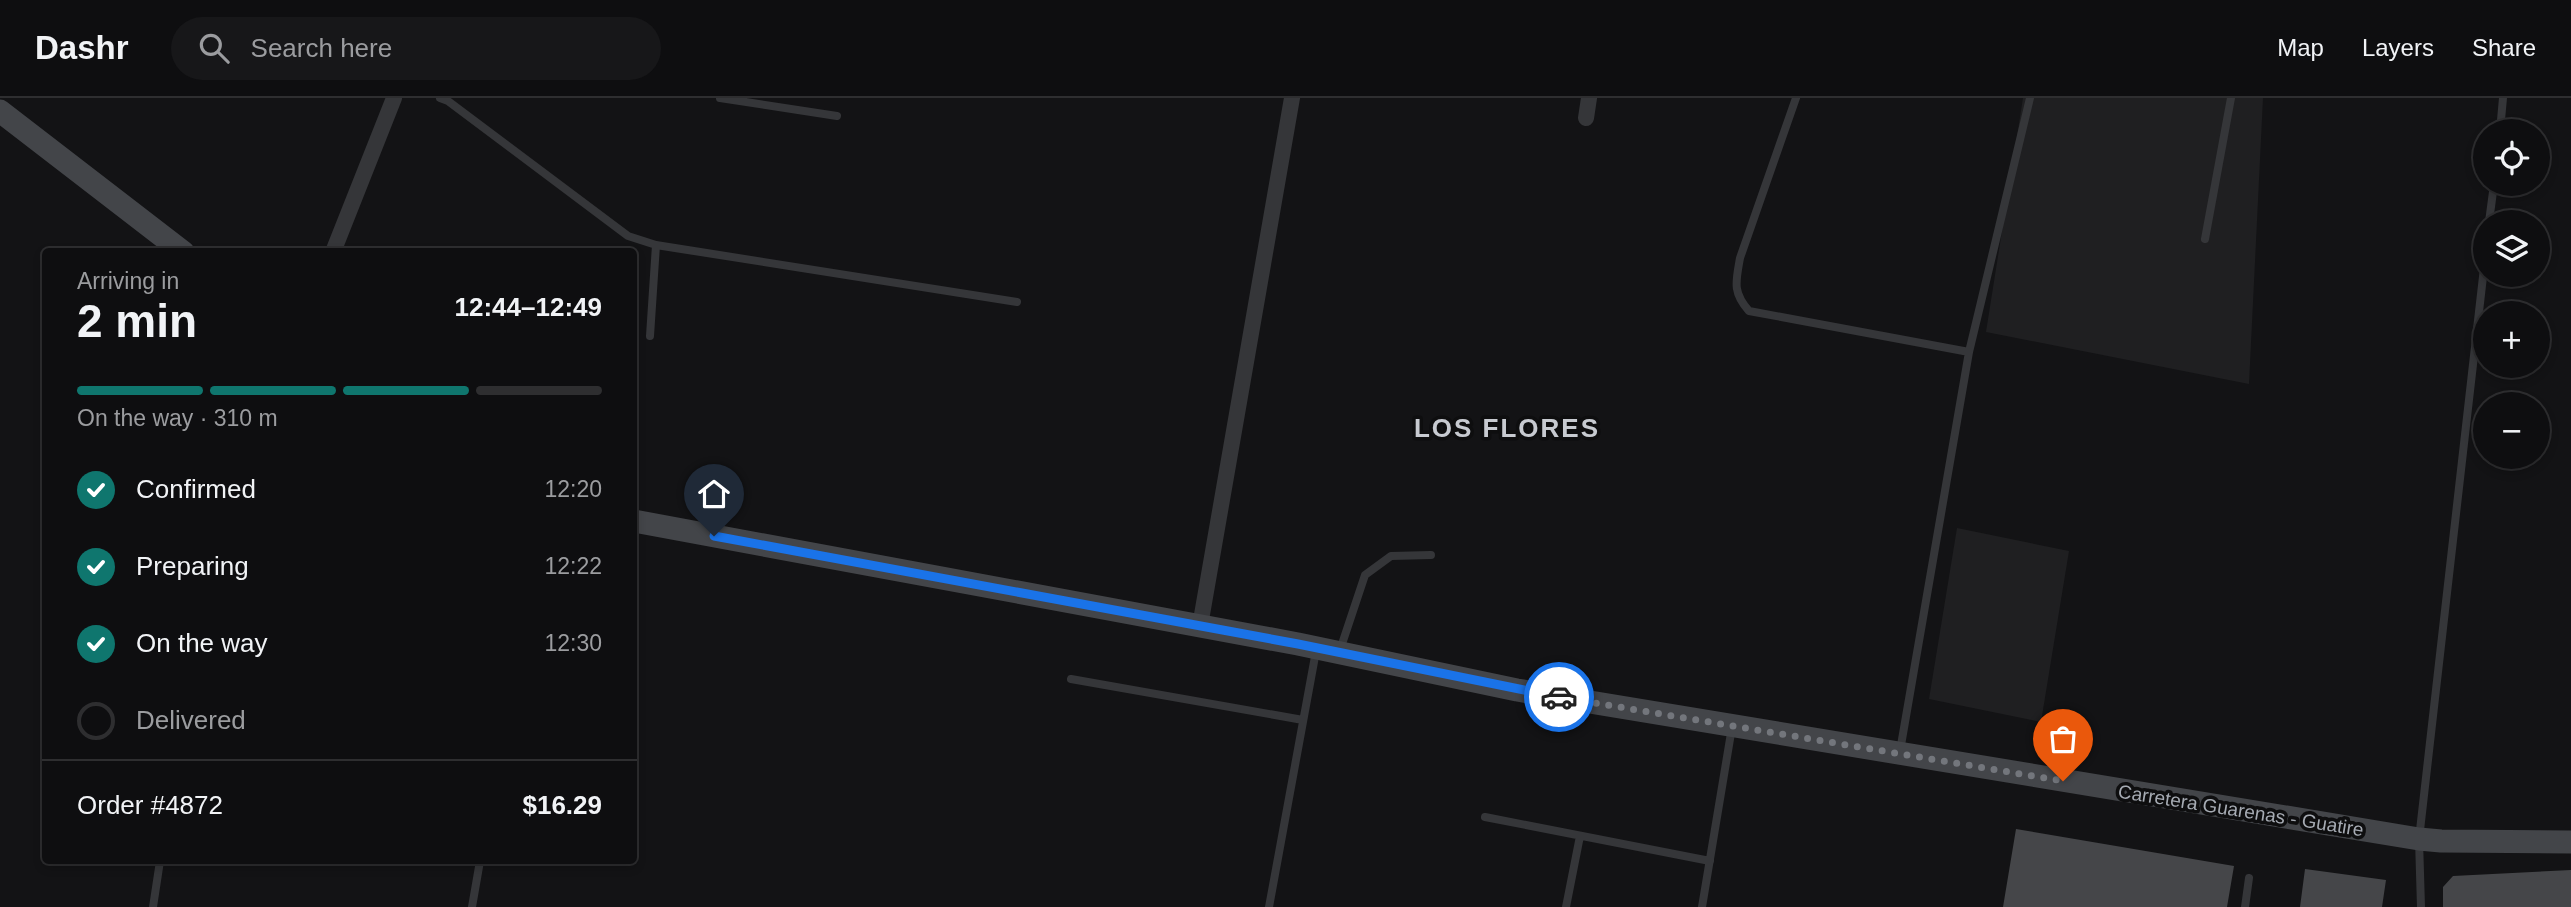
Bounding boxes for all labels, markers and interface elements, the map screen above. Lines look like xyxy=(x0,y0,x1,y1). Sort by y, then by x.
search box xyxy=(171,17,661,80)
text: Dashr xyxy=(35,29,129,66)
icon: search xyxy=(195,29,233,67)
text: Search here xyxy=(251,33,392,63)
text: Map xyxy=(2277,34,2324,61)
text: Layers xyxy=(2362,34,2434,61)
text: Share xyxy=(2472,34,2536,61)
map controls xyxy=(2473,119,2550,469)
button: locate xyxy=(2473,119,2550,196)
button: layers xyxy=(2473,210,2550,287)
text: Arriving in xyxy=(77,268,179,294)
text: 12:44–12:49 xyxy=(455,292,602,322)
text: 2 min xyxy=(77,295,197,347)
button: + xyxy=(2473,301,2550,378)
button: − xyxy=(2473,392,2550,469)
text: On the way · 310 m xyxy=(77,405,278,431)
district label: LOS FLORES xyxy=(1414,413,1600,443)
pin xyxy=(684,464,744,536)
icon: check xyxy=(77,471,115,509)
text: Confirmed xyxy=(136,474,256,504)
icon: home xyxy=(695,475,733,513)
text: 12:20 xyxy=(544,476,602,502)
icon: check xyxy=(77,548,115,586)
text: Preparing xyxy=(136,551,249,581)
text: 12:22 xyxy=(544,553,602,579)
icon: check xyxy=(77,625,115,663)
text: On the way xyxy=(136,628,268,658)
text: 12:30 xyxy=(544,630,602,656)
courier xyxy=(1524,662,1594,732)
icon: car xyxy=(1540,678,1578,716)
text: Delivered xyxy=(136,705,246,735)
pin xyxy=(2033,709,2093,781)
icon: bag xyxy=(2044,720,2082,758)
street label: Carretera Guarenas - Guatire xyxy=(2117,781,2365,840)
text: Order #4872 xyxy=(77,790,223,820)
text: $16.29 xyxy=(522,790,602,820)

